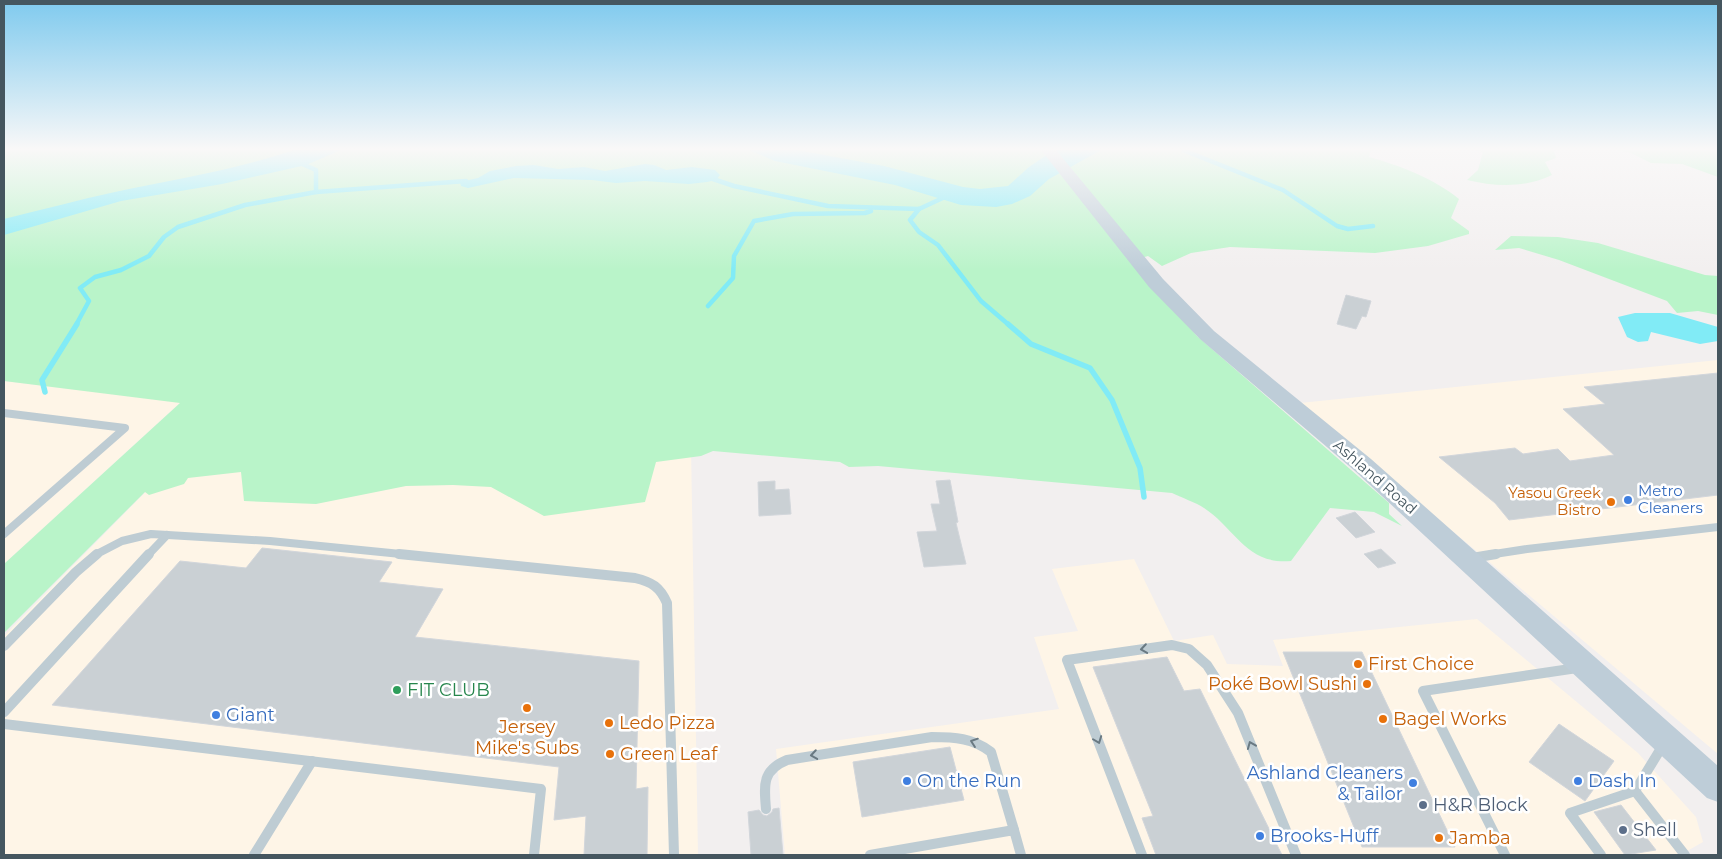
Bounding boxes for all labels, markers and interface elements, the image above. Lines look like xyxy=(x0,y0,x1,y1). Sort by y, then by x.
street label: Ashland Road xyxy=(1330,435,1421,518)
place label: Metro Cleaners xyxy=(1638,481,1703,517)
place label: Yasou Greek Bistro xyxy=(1508,483,1601,519)
marker: Metro Cleaners xyxy=(1622,494,1634,506)
marker: Yasou Greek Bistro xyxy=(1605,496,1617,508)
one-way arrow xyxy=(1139,643,1147,654)
place label: First Choice xyxy=(1368,653,1474,675)
marker: First Choice xyxy=(1352,658,1364,670)
place label: Poké Bowl Sushi xyxy=(1208,673,1357,695)
marker: Poké Bowl Sushi xyxy=(1361,678,1373,690)
place label: FIT CLUB xyxy=(407,679,490,701)
marker: FIT CLUB xyxy=(391,684,403,696)
marker: Jersey Mike's Subs xyxy=(521,702,533,714)
place label: Giant xyxy=(226,704,275,726)
place label: Bagel Works xyxy=(1393,708,1507,730)
marker: Giant xyxy=(210,709,222,721)
place label: Ledo Pizza xyxy=(619,712,715,734)
marker: Bagel Works xyxy=(1377,713,1389,725)
place label: Jersey Mike's Subs xyxy=(475,716,579,759)
marker: Ledo Pizza xyxy=(603,717,615,729)
one-way arrow xyxy=(1092,735,1102,743)
one-way arrow xyxy=(971,738,979,748)
one-way arrow xyxy=(1247,741,1258,750)
place label: Green Leaf xyxy=(620,743,718,765)
marker: Green Leaf xyxy=(604,748,616,760)
one-way arrow xyxy=(810,750,818,760)
place label: Ashland Cleaners & Tailor xyxy=(1247,762,1403,805)
place label: On the Run xyxy=(917,770,1021,792)
place label: Dash In xyxy=(1588,770,1657,792)
marker: On the Run xyxy=(901,775,913,787)
marker: Dash In xyxy=(1572,775,1584,787)
marker: Ashland Cleaners & Tailor xyxy=(1407,777,1419,789)
place label: H&R Block xyxy=(1433,794,1528,816)
marker: H&R Block xyxy=(1417,799,1429,811)
place label: Shell xyxy=(1633,819,1677,841)
marker: Shell xyxy=(1617,824,1629,836)
place label: Brooks-Huff xyxy=(1270,825,1379,847)
place label: Jamba xyxy=(1448,827,1511,849)
marker: Brooks-Huff xyxy=(1254,830,1266,842)
marker: Jamba xyxy=(1433,832,1445,844)

